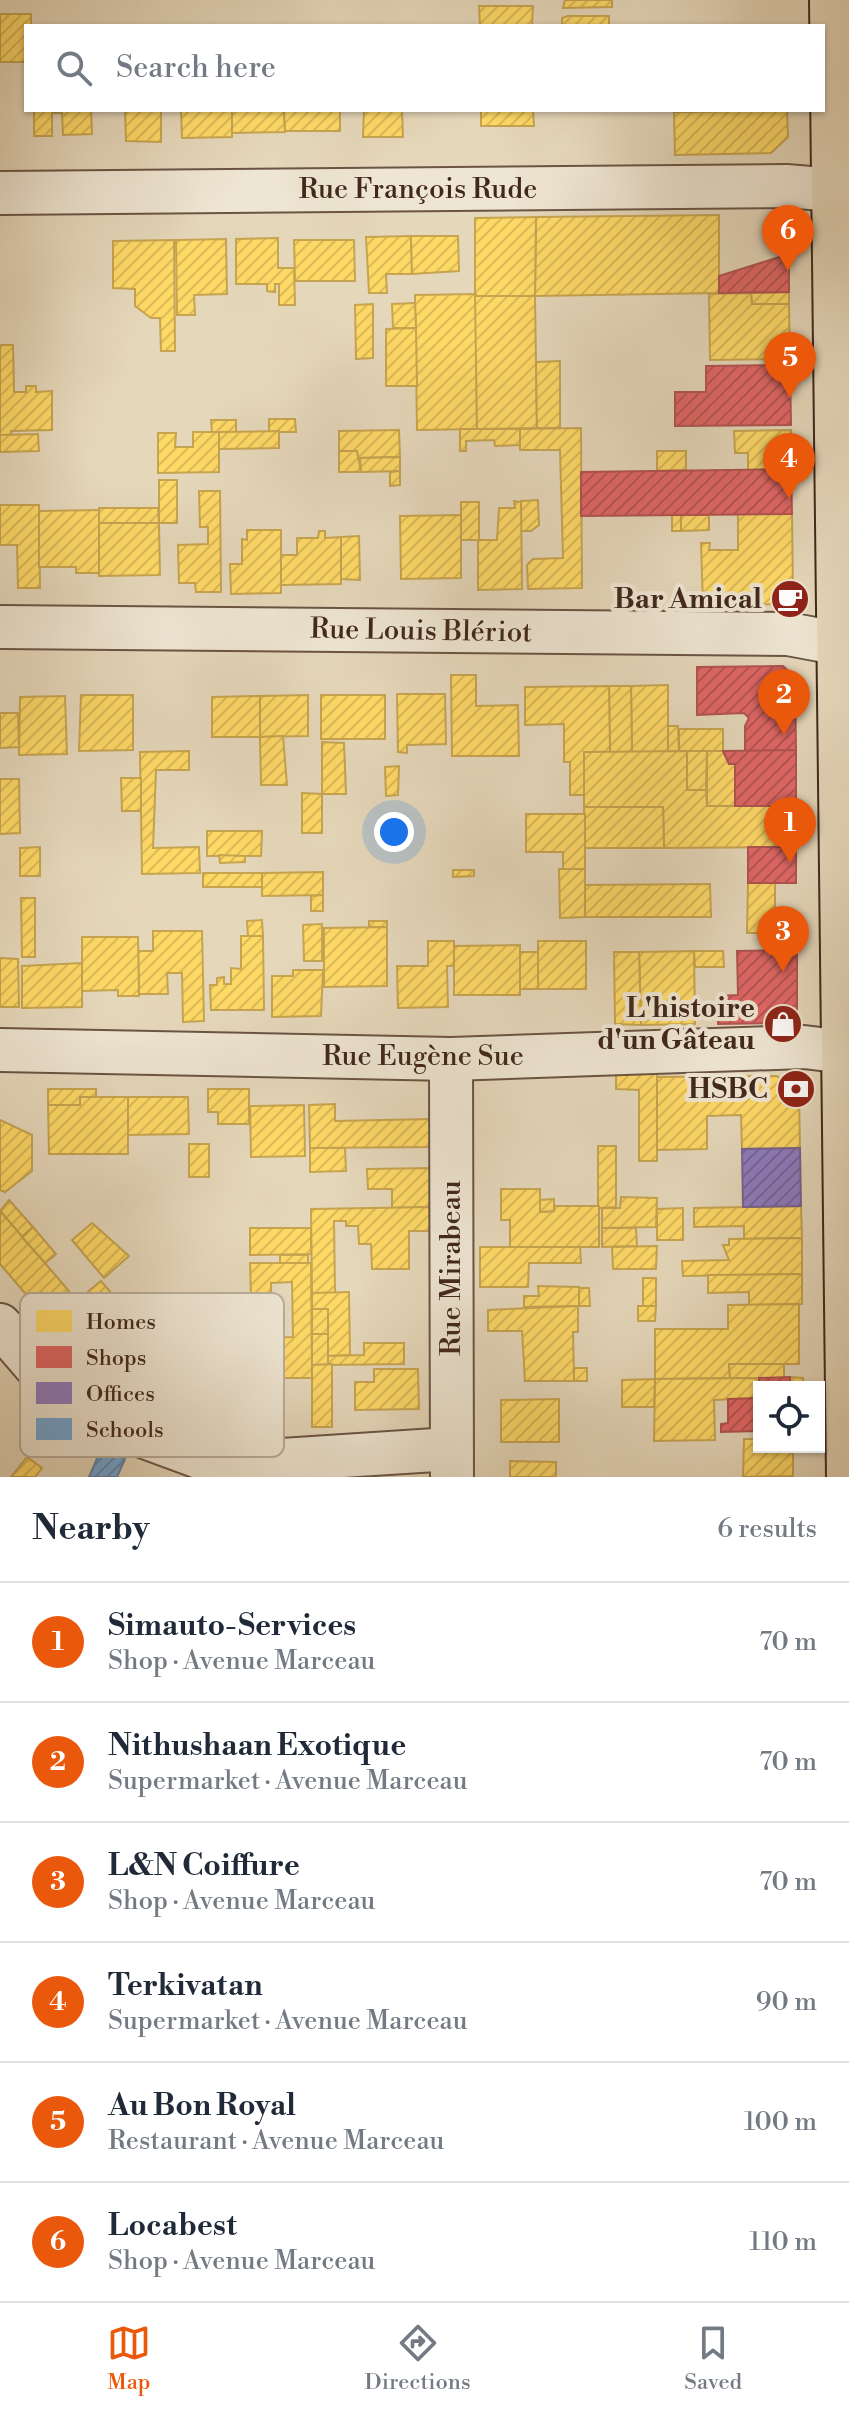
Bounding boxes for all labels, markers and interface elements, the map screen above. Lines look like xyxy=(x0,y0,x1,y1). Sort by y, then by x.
search box xyxy=(24,24,825,112)
icon: search xyxy=(52,46,96,90)
text: Search here xyxy=(116,49,276,87)
street label: Rue François Rude xyxy=(299,172,537,207)
pin: 6 xyxy=(762,205,814,271)
pin: 5 xyxy=(764,332,816,398)
pin: 4 xyxy=(763,433,815,499)
cafe icon: Bar Amical xyxy=(769,578,811,620)
place label: Bar Amical xyxy=(614,582,762,617)
street label: Rue Louis Blériot xyxy=(310,612,532,650)
pin: 2 xyxy=(758,669,810,735)
pin: 1 xyxy=(764,797,816,863)
your location xyxy=(374,812,414,852)
pin: 3 xyxy=(757,906,809,972)
place label: L'histoire d'un Gâteau xyxy=(597,991,755,1058)
shop icon: L'histoire d'un Gâteau xyxy=(762,1003,804,1045)
street label: Rue Eugène Sue xyxy=(322,1039,524,1074)
bank icon: HSBC xyxy=(775,1068,817,1110)
place label: HSBC xyxy=(688,1072,768,1107)
street label: Rue Mirabeau xyxy=(434,1180,469,1356)
legend xyxy=(20,1293,284,1457)
text: Homes xyxy=(86,1309,156,1336)
text: Shops xyxy=(86,1345,146,1372)
text: Offices xyxy=(86,1381,155,1408)
map controls xyxy=(753,1381,825,1453)
button: locate xyxy=(753,1381,825,1453)
text: Schools xyxy=(86,1417,164,1444)
text: Nearby xyxy=(32,1508,150,1550)
text: 6 results xyxy=(717,1513,817,1545)
text: Simauto-Services xyxy=(108,1607,356,1645)
text: 1 xyxy=(52,1626,64,1658)
text: 70 m xyxy=(759,1626,817,1658)
text: Shop · Avenue Marceau xyxy=(108,1645,375,1677)
text: Nithushaan Exotique xyxy=(108,1727,406,1765)
text: 2 xyxy=(50,1746,66,1778)
text: 70 m xyxy=(759,1746,817,1778)
text: Supermarket · Avenue Marceau xyxy=(108,1765,468,1797)
text: L&N Coiffure xyxy=(108,1847,300,1885)
text: 3 xyxy=(50,1866,66,1898)
text: 70 m xyxy=(759,1866,817,1898)
text: Shop · Avenue Marceau xyxy=(108,1885,375,1917)
text: Terkivatan xyxy=(108,1967,263,2005)
text: 4 xyxy=(49,1986,67,2018)
text: 90 m xyxy=(756,1986,817,2018)
text: Supermarket · Avenue Marceau xyxy=(108,2005,468,2037)
text: Au Bon Royal xyxy=(108,2087,296,2125)
text: 5 xyxy=(50,2106,66,2138)
text: 100 m xyxy=(744,2106,817,2138)
text: Restaurant · Avenue Marceau xyxy=(108,2125,444,2157)
text: Locabest xyxy=(108,2207,237,2245)
text: 6 xyxy=(50,2226,66,2258)
text: 110 m xyxy=(749,2226,817,2258)
text: Shop · Avenue Marceau xyxy=(108,2245,375,2277)
tab: Map xyxy=(107,2321,151,2396)
tab: Directions xyxy=(365,2321,471,2396)
tab: Saved xyxy=(684,2321,742,2396)

